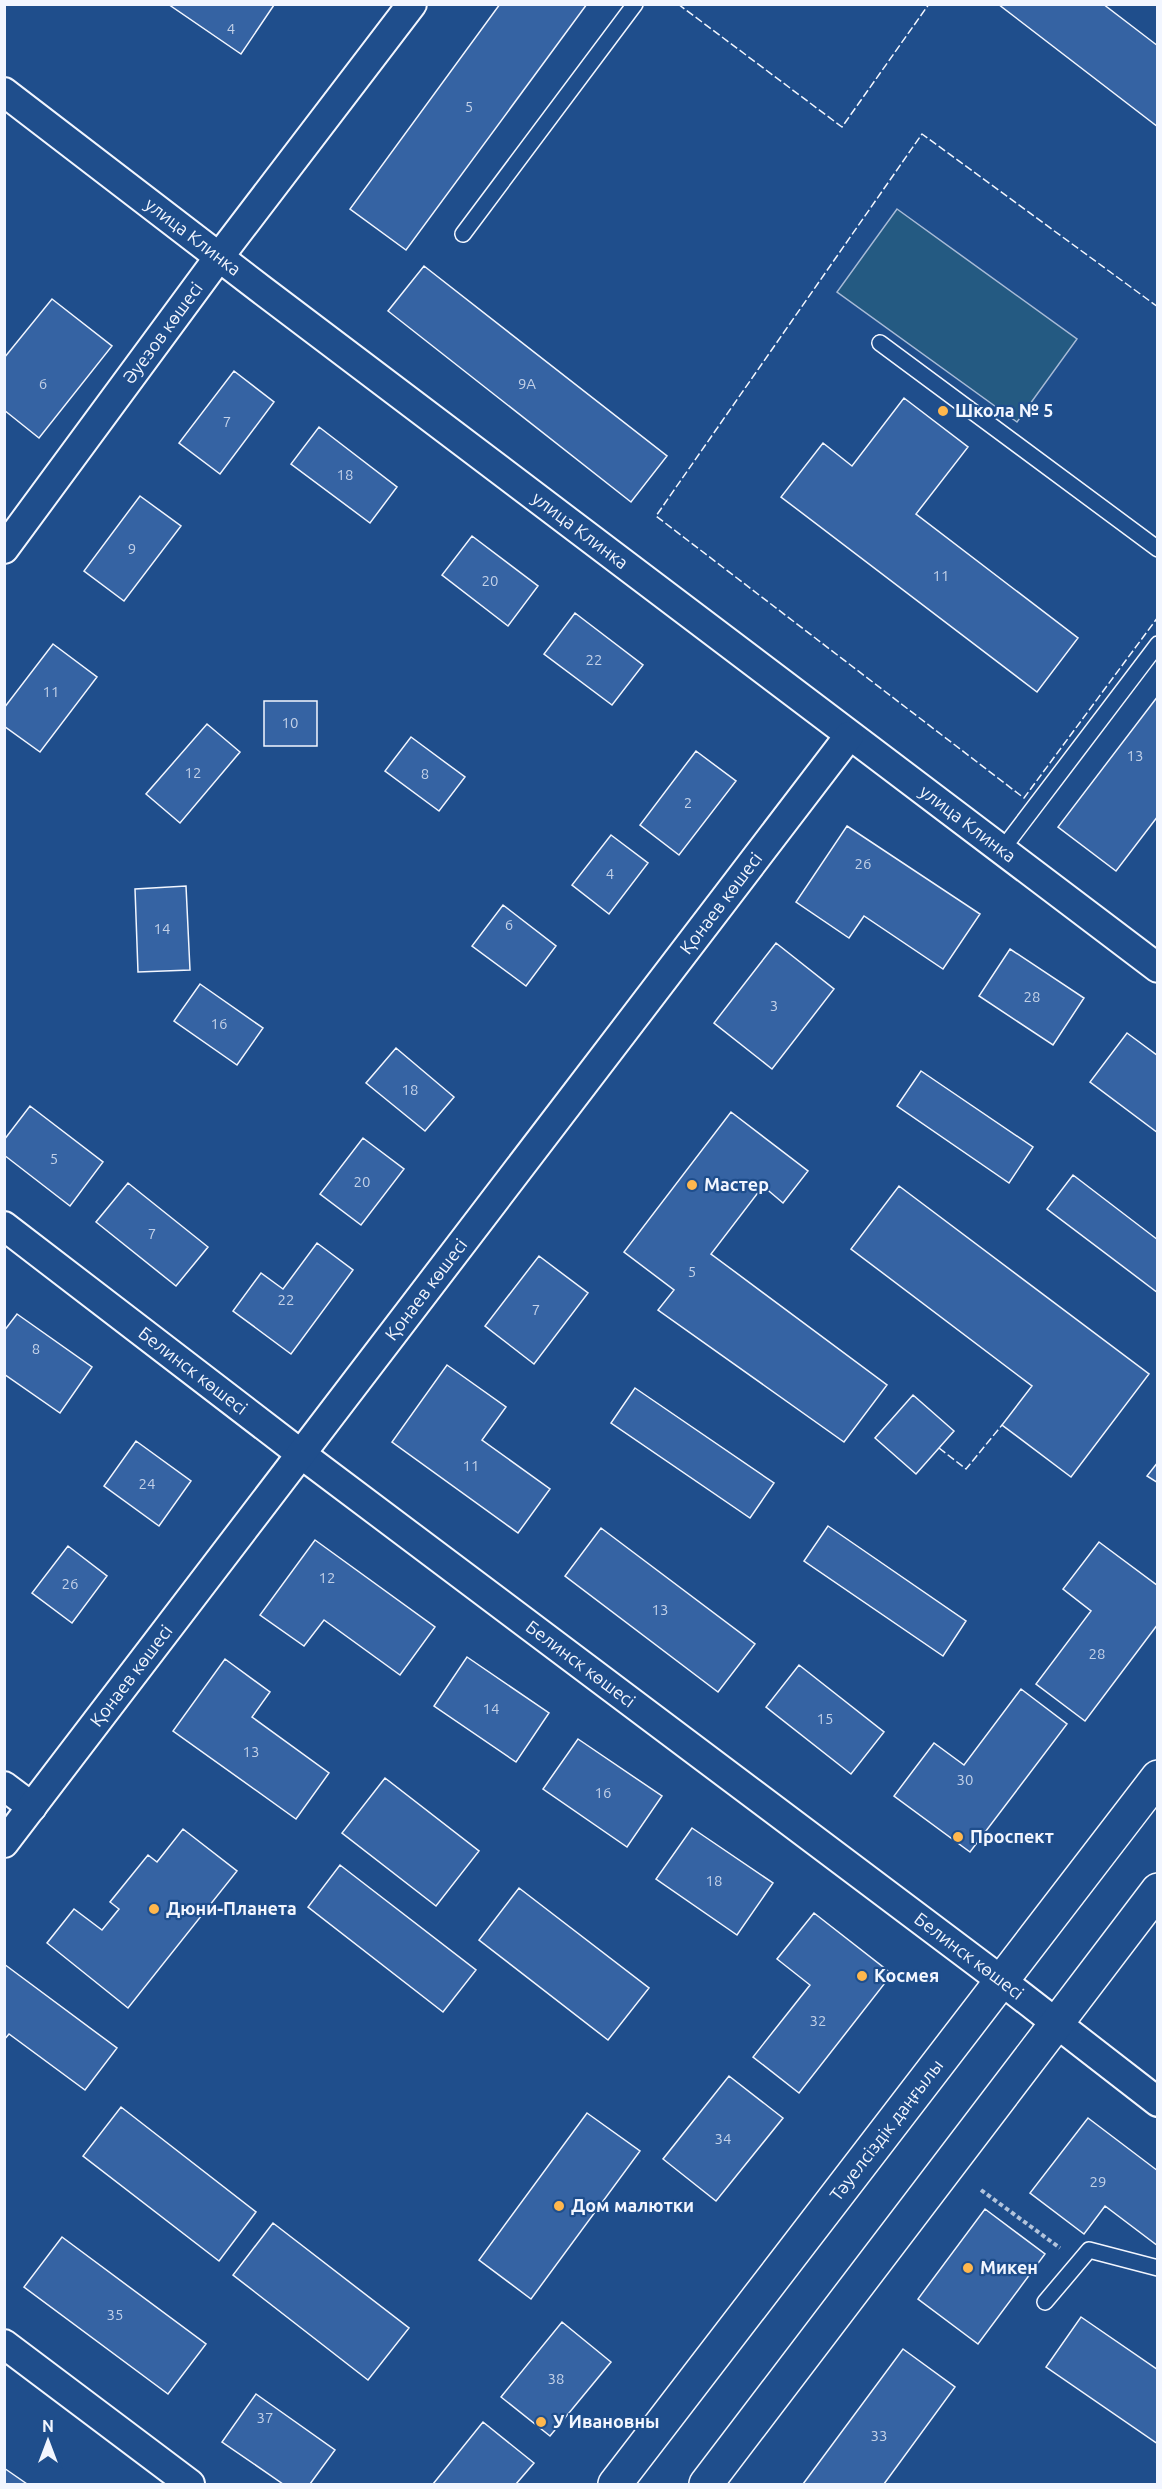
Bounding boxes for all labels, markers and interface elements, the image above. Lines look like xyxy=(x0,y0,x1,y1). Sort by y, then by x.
house number: 4 xyxy=(227,20,235,37)
house number: 5 xyxy=(465,98,473,115)
street label: улица Клинка xyxy=(142,193,245,279)
street label: Әуезов көшесі xyxy=(118,278,206,387)
house number: 6 xyxy=(39,375,47,392)
house number: 9А xyxy=(518,375,536,392)
place label: Школа № 5 xyxy=(955,400,1053,420)
marker: Школа № 5 xyxy=(936,404,950,418)
house number: 7 xyxy=(223,413,231,430)
house number: 18 xyxy=(337,466,353,483)
street label: улица Клинка xyxy=(529,487,633,573)
house number: 9 xyxy=(128,540,136,557)
house number: 11 xyxy=(933,567,949,584)
house number: 20 xyxy=(482,572,498,589)
house number: 22 xyxy=(586,651,602,668)
house number: 11 xyxy=(43,683,59,700)
house number: 10 xyxy=(282,714,298,731)
house number: 13 xyxy=(1127,747,1143,764)
house number: 12 xyxy=(185,764,201,781)
house number: 8 xyxy=(421,765,429,782)
street label: улица Клинка xyxy=(916,780,1020,866)
house number: 2 xyxy=(684,794,692,811)
street label: Қонаев көшесі xyxy=(675,848,765,958)
house number: 26 xyxy=(855,855,871,872)
house number: 4 xyxy=(606,865,614,882)
house number: 6 xyxy=(505,916,513,933)
house number: 14 xyxy=(154,920,170,937)
house number: 28 xyxy=(1024,988,1040,1005)
house number: 3 xyxy=(770,997,778,1014)
house number: 16 xyxy=(211,1015,227,1032)
house number: 18 xyxy=(402,1081,418,1098)
house number: 5 xyxy=(50,1150,58,1167)
house number: 20 xyxy=(354,1173,370,1190)
place label: Мастер xyxy=(704,1174,769,1194)
marker: Мастер xyxy=(685,1178,699,1192)
house number: 7 xyxy=(148,1225,156,1242)
street label: Қонаев көшесі xyxy=(380,1234,471,1344)
house number: 5 xyxy=(688,1263,696,1280)
house number: 22 xyxy=(278,1291,294,1308)
house number: 7 xyxy=(532,1301,540,1318)
street label: Белинск көшесі xyxy=(135,1322,252,1418)
house number: 8 xyxy=(32,1340,40,1357)
house number: 11 xyxy=(463,1457,479,1474)
house number: 24 xyxy=(139,1475,155,1492)
house number: 12 xyxy=(319,1569,335,1586)
house number: 26 xyxy=(62,1575,78,1592)
house number: 13 xyxy=(652,1601,668,1618)
street label: Белинск көшесі xyxy=(523,1616,639,1711)
street label: Қонаев көшесі xyxy=(86,1621,176,1730)
house number: 28 xyxy=(1089,1645,1105,1662)
house number: 14 xyxy=(483,1700,499,1717)
house number: 15 xyxy=(817,1710,833,1727)
house number: 13 xyxy=(243,1743,259,1760)
house number: 30 xyxy=(957,1771,973,1788)
house number: 16 xyxy=(595,1784,611,1801)
place label: Проспект xyxy=(970,1826,1054,1846)
marker: Проспект xyxy=(951,1830,965,1844)
house number: 18 xyxy=(706,1872,722,1889)
place label: Дюни-Планета xyxy=(166,1898,297,1918)
marker: Дюни-Планета xyxy=(147,1902,161,1916)
street label: Белинск көшесі xyxy=(911,1908,1028,2003)
place label: Космея xyxy=(874,1965,939,1985)
marker: Космея xyxy=(855,1969,869,1983)
house number: 32 xyxy=(810,2012,826,2029)
street label: Тәуелсіздік даңғылы xyxy=(825,2055,946,2204)
house number: 34 xyxy=(715,2130,731,2147)
house number: 29 xyxy=(1090,2173,1106,2190)
place label: Дом малютки xyxy=(571,2195,694,2215)
marker: Дом малютки xyxy=(552,2199,566,2213)
place label: Микен xyxy=(980,2257,1038,2277)
marker: Микен xyxy=(961,2261,975,2275)
house number: 35 xyxy=(107,2306,123,2323)
house number: 38 xyxy=(548,2370,564,2387)
house number: 37 xyxy=(257,2409,273,2426)
north arrow xyxy=(18,2411,78,2471)
place label: У Ивановны xyxy=(553,2411,660,2431)
marker: У Ивановны xyxy=(534,2415,548,2429)
text: N xyxy=(42,2417,54,2435)
house number: 33 xyxy=(871,2427,887,2444)

